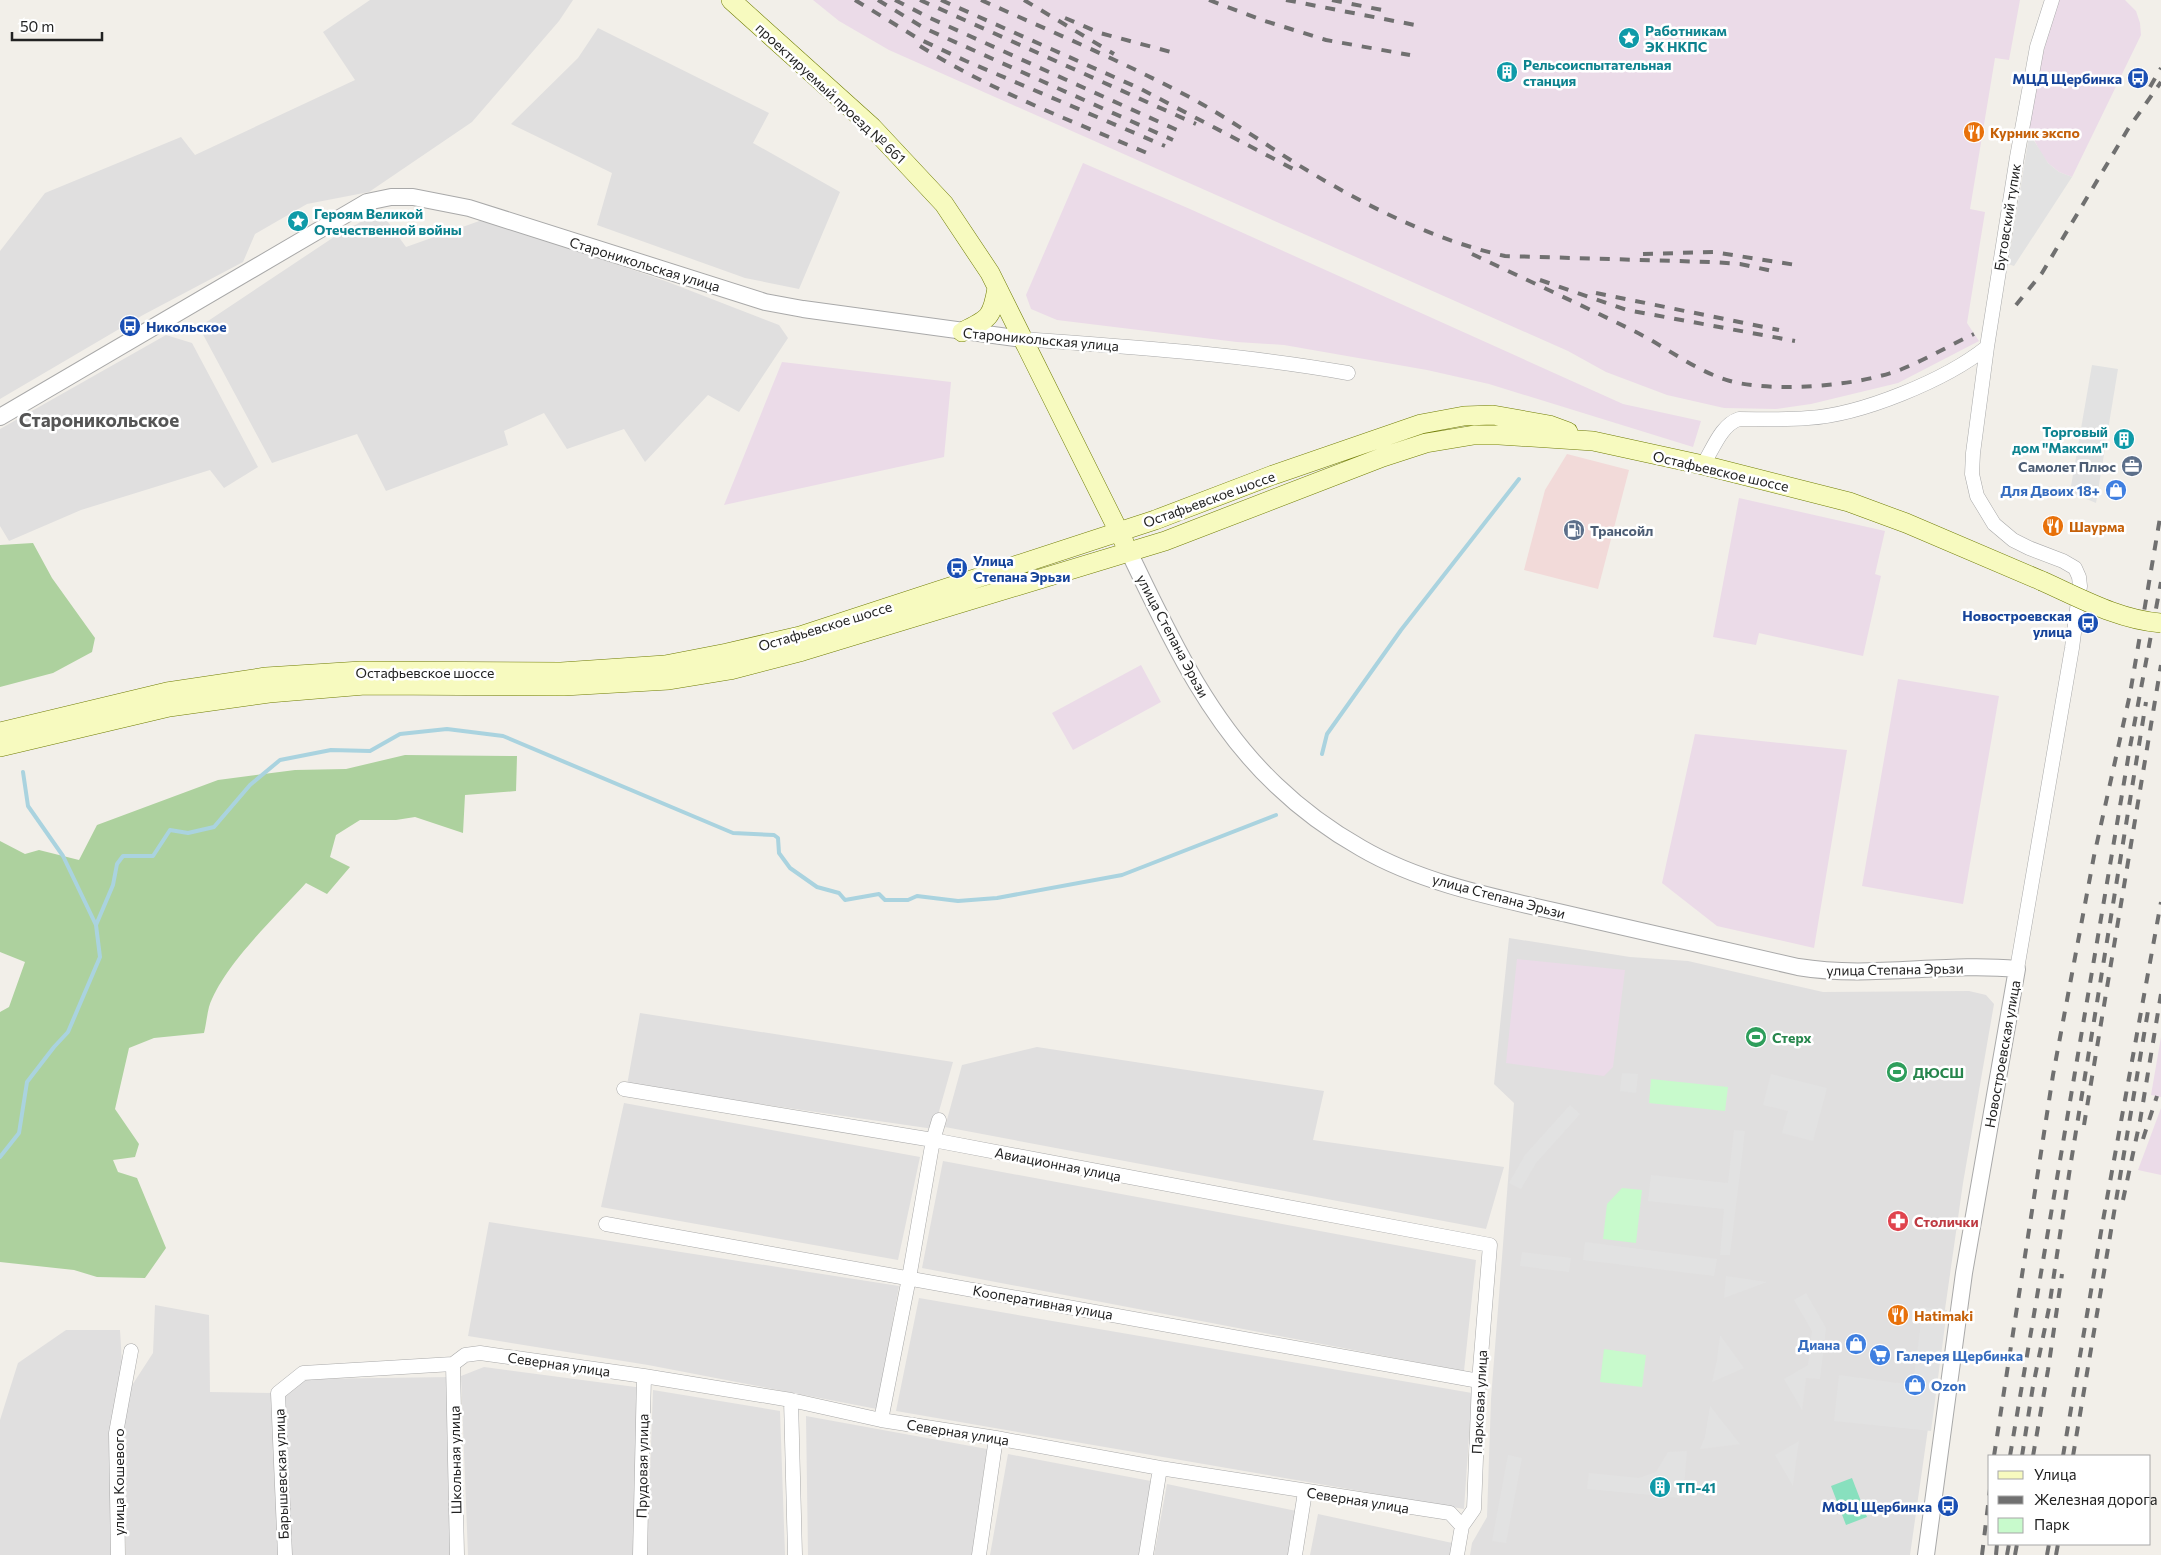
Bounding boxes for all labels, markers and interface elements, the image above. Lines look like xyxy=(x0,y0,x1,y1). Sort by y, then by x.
scale bar xyxy=(12,10,102,42)
text: 50 m xyxy=(20,17,54,35)
street label: проектируемый проезд № 661 xyxy=(752,19,910,167)
place label: Работникам ЭК НКПС xyxy=(1645,22,1727,55)
place icon: Работникам ЭК НКПС xyxy=(1617,26,1641,50)
place label: Рельсоиспытательная станция xyxy=(1523,56,1671,89)
building icon: Рельсоиспытательная станция xyxy=(1495,60,1519,84)
bus stop icon: МЦД Щербинка xyxy=(2126,66,2150,90)
place label: МЦД Щербинка xyxy=(2012,70,2122,87)
restaurant icon: Курник экспо xyxy=(1962,120,1986,144)
place label: Курник экспо xyxy=(1990,124,2080,141)
street label: Бутовский тупик xyxy=(1990,162,2024,272)
place label: Героям Великой Отечественной войны xyxy=(314,205,462,238)
place icon: Героям Великой Отечественной войны xyxy=(286,209,310,233)
street label: Староникольская улица xyxy=(568,233,722,295)
bus stop icon: Никольское xyxy=(118,314,142,338)
place label: Никольское xyxy=(146,318,227,335)
street label: Староникольская улица xyxy=(962,324,1120,354)
district label: Староникольское xyxy=(19,408,179,431)
place label: Торговый дом "Максим" xyxy=(2012,423,2108,456)
building icon: Торговый дом "Максим" xyxy=(2112,427,2136,451)
street label: Остафьевское шоссе xyxy=(1651,447,1791,495)
office icon: Самолет Плюс xyxy=(2120,454,2144,478)
place label: Самолет Плюс xyxy=(2018,458,2116,475)
street label: Остафьевское шоссе xyxy=(1141,467,1277,531)
shop icon: Для Двоих 18+ xyxy=(2104,478,2128,502)
place label: Для Двоих 18+ xyxy=(2001,482,2100,499)
restaurant icon: Шаурма xyxy=(2041,514,2065,538)
fuel station icon: Трансойл xyxy=(1562,518,1586,542)
place label: Шаурма xyxy=(2069,518,2125,535)
place label: Трансойл xyxy=(1590,522,1653,539)
place label: Улица Степана Эрьзи xyxy=(973,552,1070,585)
bus stop icon: Улица Степана Эрьзи xyxy=(945,556,969,580)
street label: улица Степана Эрьзи xyxy=(1133,571,1213,701)
street label: Остафьевское шоссе xyxy=(756,598,894,654)
place label: Новостроевская улица xyxy=(1962,607,2072,640)
bus stop icon: Новостроевская улица xyxy=(2076,611,2100,635)
street label: Остафьевское шоссе xyxy=(356,664,495,681)
street label: улица Степана Эрьзи xyxy=(1431,870,1567,922)
street label: улица Степана Эрьзи xyxy=(1826,959,1964,979)
street label: Новостроевская улица xyxy=(1981,979,2023,1129)
sports icon: Стерх xyxy=(1744,1025,1768,1049)
place label: Стерх xyxy=(1772,1029,1811,1046)
sports icon: ДЮСШ xyxy=(1885,1060,1909,1084)
place label: ДЮСШ xyxy=(1913,1064,1964,1081)
street label: Авиационная улица xyxy=(993,1143,1123,1185)
pharmacy icon: Столички xyxy=(1886,1209,1910,1233)
place label: Столички xyxy=(1914,1213,1979,1230)
street label: Кооперативная улица xyxy=(972,1281,1114,1323)
restaurant icon: Hatimaki xyxy=(1886,1303,1910,1327)
place label: Hatimaki xyxy=(1914,1307,1973,1324)
shop icon: Диана xyxy=(1844,1332,1868,1356)
place label: Диана xyxy=(1798,1336,1840,1353)
supermarket icon: Галерея Щербинка xyxy=(1868,1343,1892,1367)
place label: Галерея Щербинка xyxy=(1896,1347,2023,1364)
street label: Северная улица xyxy=(507,1348,611,1380)
street label: Парковая улица xyxy=(1468,1349,1490,1455)
shop icon: Ozon xyxy=(1903,1373,1927,1397)
place label: Ozon xyxy=(1931,1377,1966,1394)
street label: Школьная улица xyxy=(446,1405,464,1515)
street label: Барышевская улица xyxy=(270,1408,292,1540)
street label: Прудовая улица xyxy=(633,1413,651,1519)
street label: Северная улица xyxy=(906,1416,1010,1448)
street label: улица Кошевого xyxy=(110,1428,127,1536)
legend xyxy=(1988,1455,2151,1545)
text: Улица xyxy=(2034,1465,2076,1483)
building icon: ТП-41 xyxy=(1648,1475,1672,1499)
place label: ТП-41 xyxy=(1676,1479,1716,1496)
street label: Северная улица xyxy=(1306,1484,1410,1516)
text: Железная дорога xyxy=(2034,1490,2158,1508)
bus stop icon: МФЦ Щербинка xyxy=(1936,1494,1960,1518)
place label: МФЦ Щербинка xyxy=(1822,1498,1932,1515)
text: Парк xyxy=(2034,1515,2070,1533)

